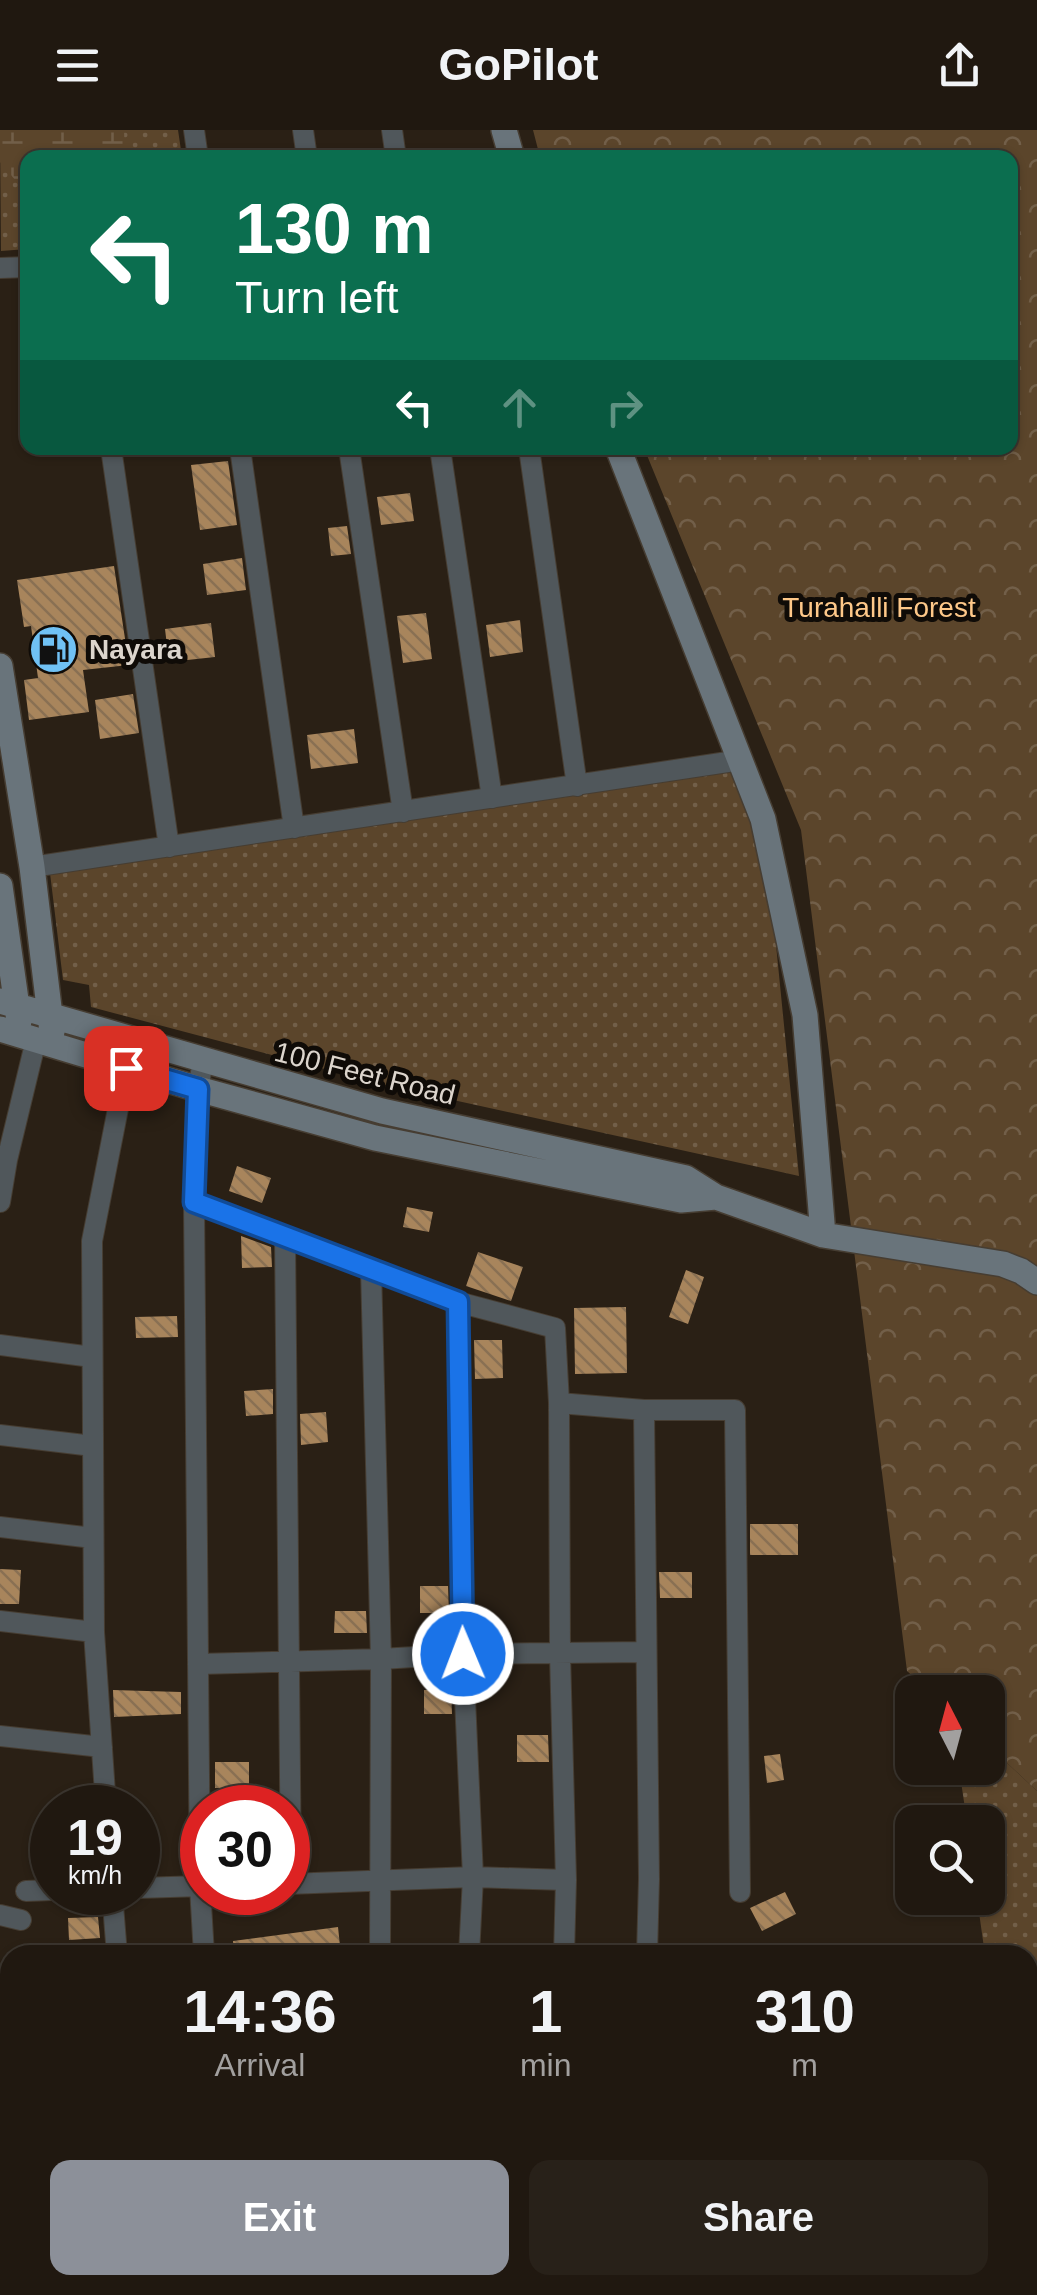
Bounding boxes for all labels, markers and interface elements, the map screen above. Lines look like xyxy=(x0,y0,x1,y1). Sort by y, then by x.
icon: menu xyxy=(50,38,105,93)
icon: share xyxy=(932,38,987,93)
text: GoPilot xyxy=(439,39,598,90)
icon: left xyxy=(70,190,200,320)
text: 130 m xyxy=(235,190,433,268)
text: Turn left xyxy=(235,272,398,323)
icon: left xyxy=(387,380,442,435)
icon: ahead xyxy=(492,380,547,435)
icon: right xyxy=(597,380,652,435)
park label: Turahalli Forest xyxy=(782,592,976,623)
fuel station icon: Nayara xyxy=(28,623,80,675)
place label: Nayara xyxy=(89,634,183,665)
pin xyxy=(84,1026,169,1111)
street label: 100 Feet Road xyxy=(271,1036,459,1111)
icon: arrive xyxy=(99,1041,154,1096)
position arrow xyxy=(411,1602,515,1706)
north arrow xyxy=(895,1675,1005,1785)
map controls xyxy=(895,1675,1005,1915)
speed limit sign: 30 xyxy=(180,1785,310,1915)
button: search xyxy=(895,1805,1005,1915)
text: 19 xyxy=(67,1810,123,1866)
text: km/h xyxy=(68,1861,122,1889)
text: 14:36 xyxy=(183,1978,337,2045)
text: 1 xyxy=(529,1978,562,2045)
text: 310 xyxy=(755,1978,855,2045)
text: Arrival xyxy=(215,2047,305,2083)
text: min xyxy=(520,2047,571,2083)
text: m xyxy=(791,2047,818,2083)
button: Exit xyxy=(50,2160,509,2275)
button: Share xyxy=(529,2160,988,2275)

